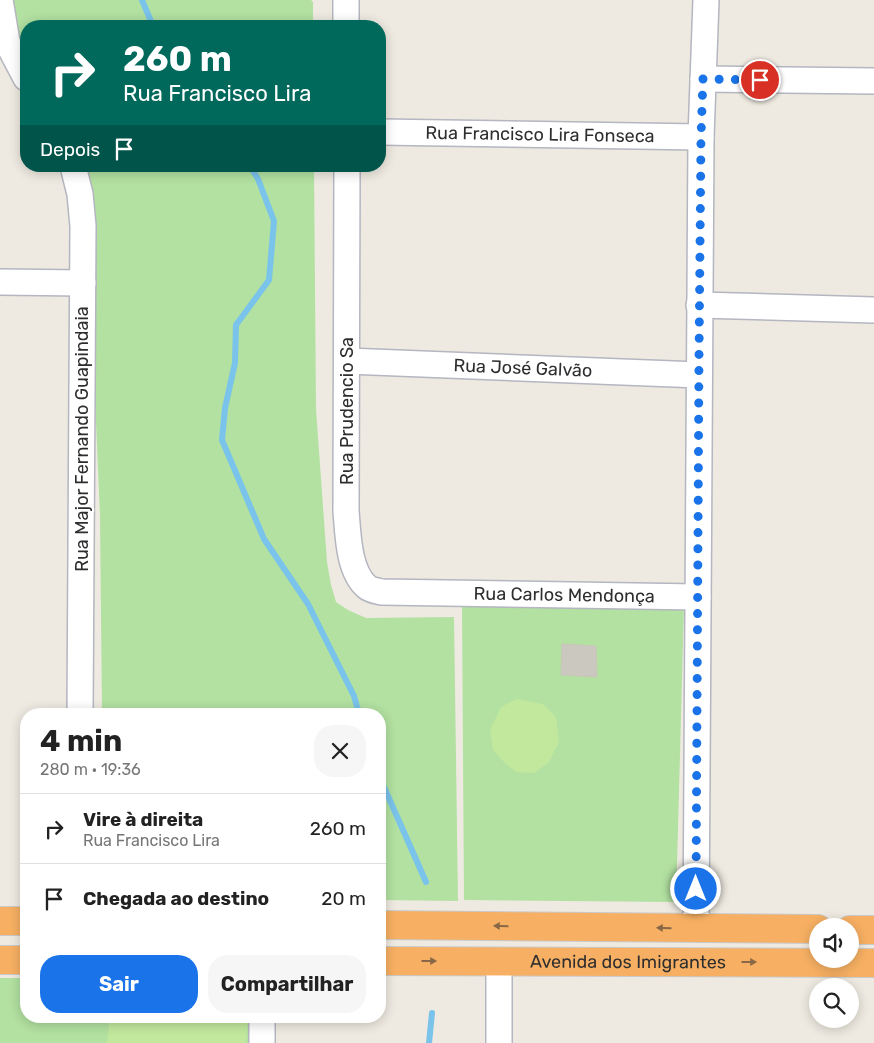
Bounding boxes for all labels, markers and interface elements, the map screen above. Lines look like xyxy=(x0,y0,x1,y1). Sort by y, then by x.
text: 260 m xyxy=(123,38,232,80)
icon: right xyxy=(40,40,105,105)
pin xyxy=(739,59,781,101)
icon: arrive xyxy=(746,66,774,94)
text: Rua Francisco Lira xyxy=(123,80,311,107)
street label: Rua Francisco Lira Fonseca xyxy=(425,122,655,147)
icon: arrive xyxy=(110,135,138,163)
text: Depois xyxy=(40,138,100,161)
street label: Rua Major Fernando Guapindaia xyxy=(71,306,93,572)
street label: Rua Prudencio Sa xyxy=(336,337,358,485)
street label: Rua José Galvão xyxy=(453,354,593,382)
street label: Rua Carlos Mendonça xyxy=(473,582,655,607)
text: 4 min xyxy=(40,723,122,759)
button: close xyxy=(314,725,366,777)
text: 280 m · 19:36 xyxy=(40,760,141,779)
text: Vire à direita xyxy=(83,808,203,831)
icon: right xyxy=(40,815,68,843)
text: 260 m xyxy=(310,817,366,840)
text: Rua Francisco Lira xyxy=(83,831,220,850)
position arrow xyxy=(669,862,721,914)
icon: arrive xyxy=(40,885,68,913)
text: Chegada ao destino xyxy=(83,887,269,910)
text: 20 m xyxy=(321,887,366,910)
map controls xyxy=(809,918,859,1028)
button: sound xyxy=(809,918,859,968)
one-way arrow xyxy=(493,922,509,930)
one-way arrow xyxy=(656,923,672,931)
street label: Avenida dos Imigrantes xyxy=(530,951,726,973)
button: Sair xyxy=(40,955,198,1013)
button: Compartilhar xyxy=(208,955,366,1013)
one-way arrow xyxy=(421,957,437,965)
one-way arrow xyxy=(741,958,757,966)
button: search xyxy=(809,978,859,1028)

